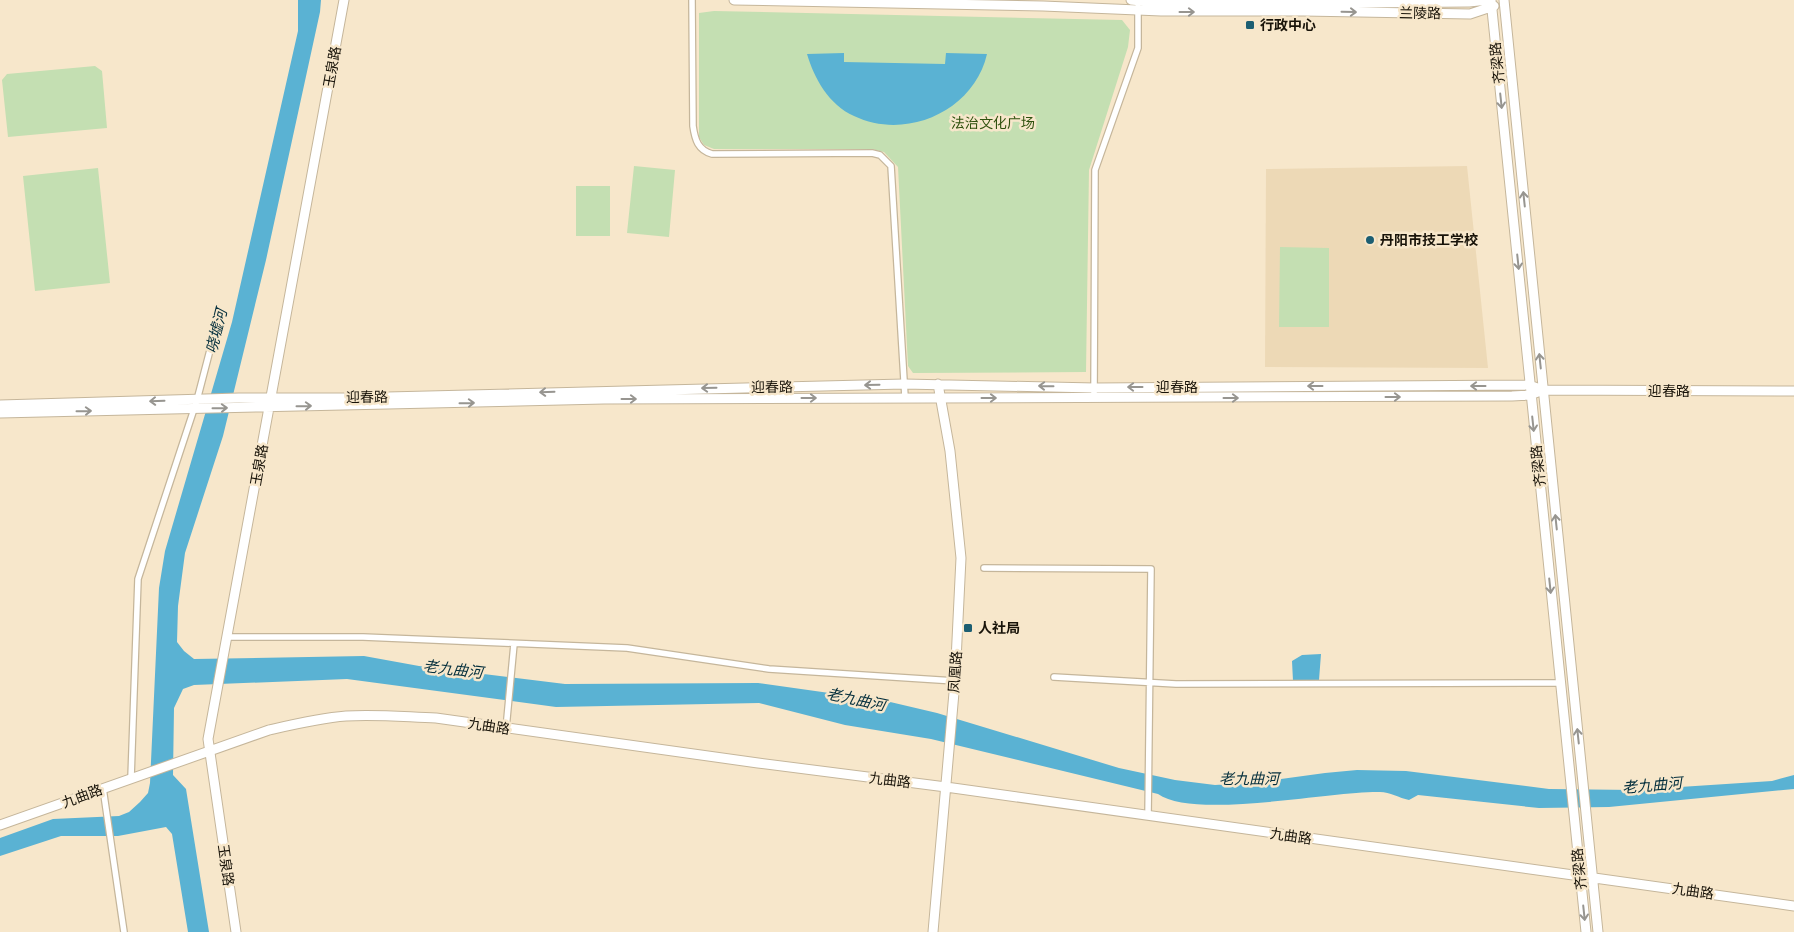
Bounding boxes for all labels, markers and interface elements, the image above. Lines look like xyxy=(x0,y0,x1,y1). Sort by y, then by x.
street label: 兰陵路 xyxy=(1399,5,1441,21)
one-way arrow xyxy=(1178,7,1195,17)
one-way arrow xyxy=(1341,7,1357,16)
place label: 行政中心 xyxy=(1260,17,1316,33)
marker: 行政中心 xyxy=(1244,19,1256,31)
street label: 齐梁路 xyxy=(1487,41,1507,85)
street label: 玉泉路 xyxy=(320,45,344,89)
one-way arrow xyxy=(1496,92,1506,108)
park label: 法治文化广场 xyxy=(951,115,1035,131)
one-way arrow xyxy=(1519,191,1529,207)
place label: 丹阳市技工学校 xyxy=(1380,232,1478,248)
marker: 丹阳市技工学校 xyxy=(1364,234,1376,246)
one-way arrow xyxy=(1513,254,1523,270)
water label: 哓墟河 xyxy=(202,304,230,355)
one-way arrow xyxy=(1535,353,1545,369)
street label: 迎春路 xyxy=(751,379,793,395)
street label: 迎春路 xyxy=(1156,379,1198,395)
one-way arrow xyxy=(864,380,880,390)
one-way arrow xyxy=(1308,381,1324,391)
one-way arrow xyxy=(1470,381,1486,390)
one-way arrow xyxy=(1038,382,1054,391)
one-way arrow xyxy=(701,383,718,393)
one-way arrow xyxy=(1128,383,1144,392)
street label: 迎春路 xyxy=(1648,383,1690,399)
one-way arrow xyxy=(539,387,555,397)
street label: 迎春路 xyxy=(346,389,388,405)
one-way arrow xyxy=(1384,392,1401,402)
one-way arrow xyxy=(800,393,817,403)
one-way arrow xyxy=(980,393,997,403)
one-way arrow xyxy=(1222,393,1238,402)
one-way arrow xyxy=(620,394,637,404)
one-way arrow xyxy=(150,396,166,405)
one-way arrow xyxy=(458,398,474,407)
one-way arrow xyxy=(296,401,312,411)
one-way arrow xyxy=(212,403,228,413)
one-way arrow xyxy=(75,406,91,416)
one-way arrow xyxy=(1528,416,1538,432)
street label: 玉泉路 xyxy=(247,443,271,487)
street label: 齐梁路 xyxy=(1528,444,1548,488)
one-way arrow xyxy=(1551,515,1561,531)
one-way arrow xyxy=(1545,577,1555,593)
place label: 人社局 xyxy=(978,620,1020,636)
marker: 人社局 xyxy=(962,622,974,634)
street label: 凤凰路 xyxy=(946,650,964,694)
water label: 老九曲河 xyxy=(422,657,487,681)
water label: 老九曲河 xyxy=(825,684,890,714)
street label: 九曲路 xyxy=(467,715,511,737)
one-way arrow xyxy=(1573,729,1583,745)
street label: 九曲路 xyxy=(868,770,912,790)
water label: 老九曲河 xyxy=(1219,770,1282,787)
water label: 老九曲河 xyxy=(1621,774,1686,796)
street label: 九曲路 xyxy=(60,781,104,811)
street label: 九曲路 xyxy=(1269,825,1313,847)
street label: 玉泉路 xyxy=(215,843,237,887)
street label: 齐梁路 xyxy=(1569,847,1589,891)
street label: 九曲路 xyxy=(1671,880,1715,902)
one-way arrow xyxy=(1579,905,1588,921)

